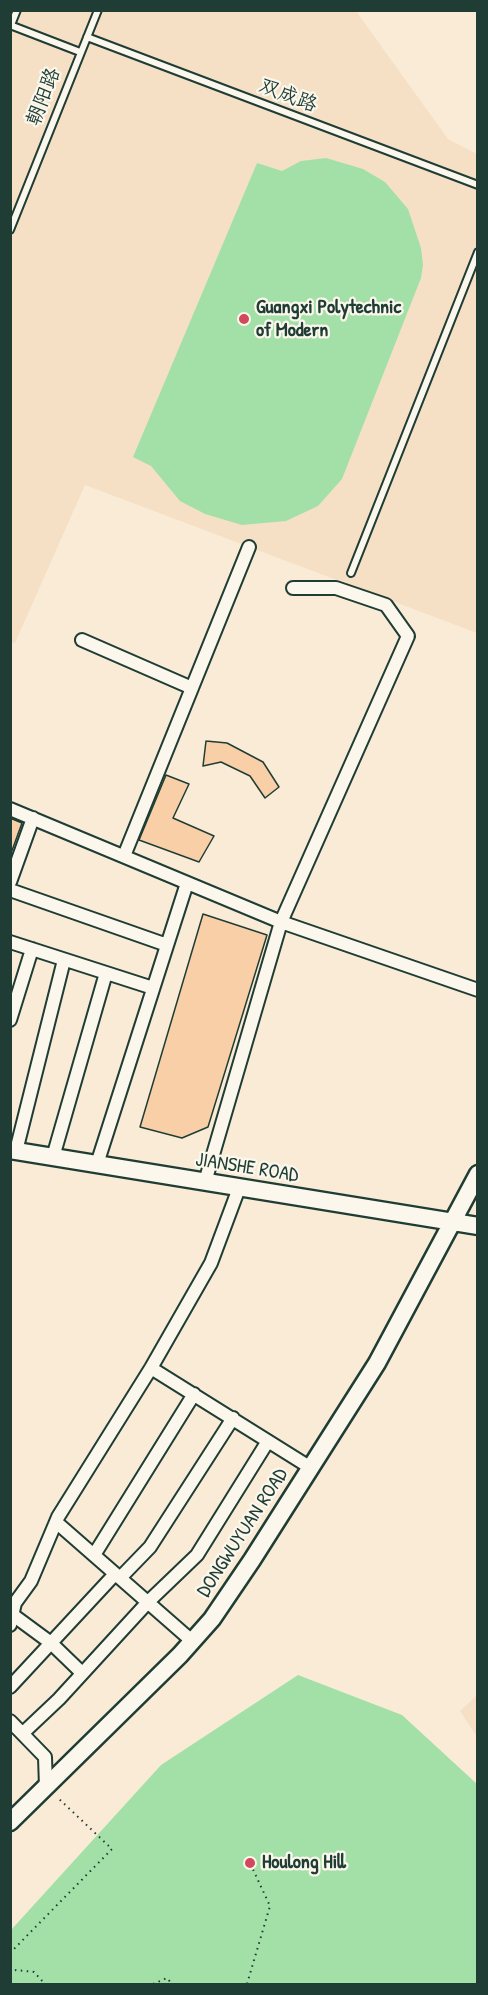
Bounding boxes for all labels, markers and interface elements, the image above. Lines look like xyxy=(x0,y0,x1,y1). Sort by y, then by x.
street label: 朝阳路 xyxy=(22,65,66,129)
street label: 双成路 xyxy=(256,74,320,118)
place label: Guangxi Polytechnic of Modern xyxy=(256,296,401,343)
marker: Guangxi Polytechnic of Modern xyxy=(237,312,251,326)
street label: JIANSHE ROAD xyxy=(194,1148,300,1188)
street label: DONGWUYUAN ROAD xyxy=(193,1464,293,1602)
place label: Houlong Hill xyxy=(262,1851,346,1875)
marker: Houlong Hill xyxy=(243,1856,257,1870)

